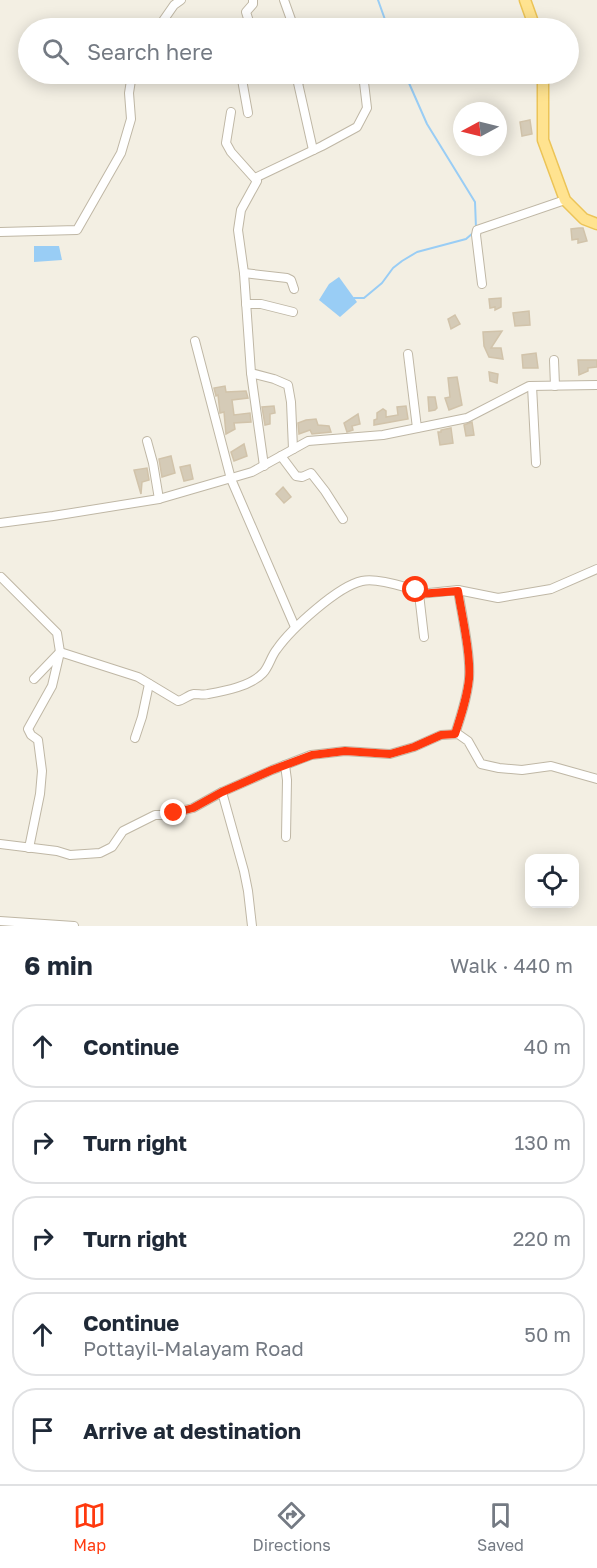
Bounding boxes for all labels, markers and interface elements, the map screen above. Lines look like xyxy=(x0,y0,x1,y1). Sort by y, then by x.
search box xyxy=(18,18,579,84)
icon: search xyxy=(39,35,72,68)
text: Search here xyxy=(87,38,213,65)
north arrow xyxy=(453,102,507,156)
route start xyxy=(402,576,428,602)
route end xyxy=(160,799,186,825)
map controls xyxy=(525,854,579,908)
button: locate xyxy=(525,854,579,908)
text: 6 min xyxy=(24,950,93,981)
text: Walk · 440 m xyxy=(450,953,573,977)
icon: ahead xyxy=(26,1030,59,1063)
text: Continue xyxy=(83,1033,179,1060)
text: 40 m xyxy=(524,1034,571,1058)
icon: right xyxy=(26,1126,59,1159)
text: Turn right xyxy=(83,1129,187,1156)
text: 130 m xyxy=(515,1130,571,1154)
icon: right xyxy=(26,1222,59,1255)
text: Turn right xyxy=(83,1225,187,1252)
text: 220 m xyxy=(513,1226,571,1250)
text: Continue xyxy=(83,1309,179,1336)
icon: ahead xyxy=(26,1318,59,1351)
text: 50 m xyxy=(524,1322,571,1346)
text: Pottayil-Malayam Road xyxy=(83,1336,304,1360)
icon: arrive xyxy=(26,1414,59,1447)
text: Arrive at destination xyxy=(83,1417,301,1444)
tab: Map xyxy=(73,1499,106,1555)
tab: Directions xyxy=(253,1499,331,1555)
tab: Saved xyxy=(477,1499,524,1555)

